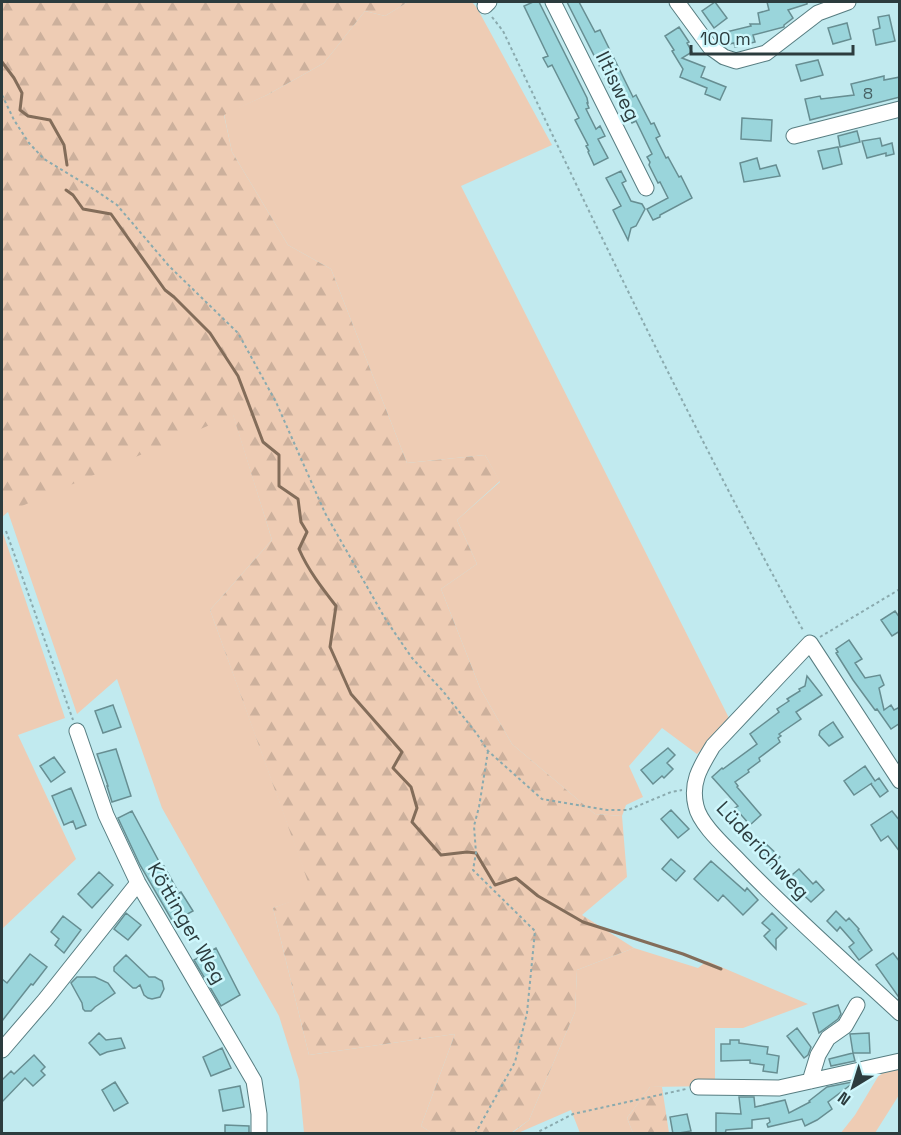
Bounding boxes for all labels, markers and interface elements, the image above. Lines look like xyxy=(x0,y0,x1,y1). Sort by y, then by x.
scale bar xyxy=(691,18,853,56)
text: 100 m xyxy=(700,27,751,50)
street label: Iltisweg xyxy=(590,47,646,125)
house number: 8 xyxy=(863,83,873,104)
street label: Lüderichweg xyxy=(711,795,815,905)
street label: Köttinger Weg xyxy=(142,858,232,988)
north arrow xyxy=(823,1057,883,1117)
text: N xyxy=(833,1087,855,1110)

